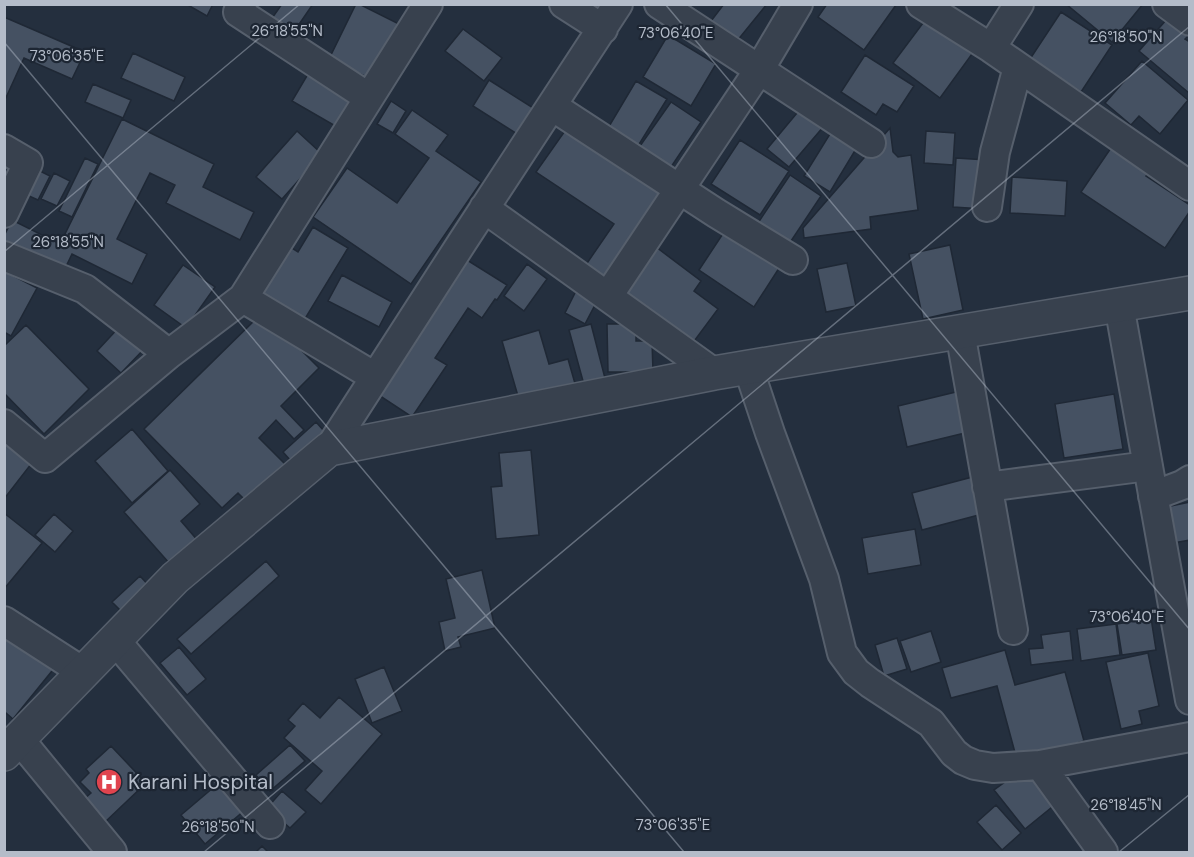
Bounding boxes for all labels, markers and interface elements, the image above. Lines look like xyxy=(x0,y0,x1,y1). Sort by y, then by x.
text: 26°18'55"N xyxy=(251,21,323,41)
text: 73°06'40"E xyxy=(638,23,714,43)
text: 26°18'50"N xyxy=(1089,27,1163,47)
text: 73°06'35"E xyxy=(30,46,104,66)
text: 26°18'55"N xyxy=(32,232,104,252)
text: 73°06'40"E xyxy=(1089,607,1165,627)
hospital icon: Karani Hospital xyxy=(94,767,124,797)
place label: Karani Hospital xyxy=(128,768,273,796)
text: 26°18'45"N xyxy=(1090,795,1162,815)
text: 73°06'35"E xyxy=(636,815,710,835)
text: 26°18'50"N xyxy=(181,817,255,837)

